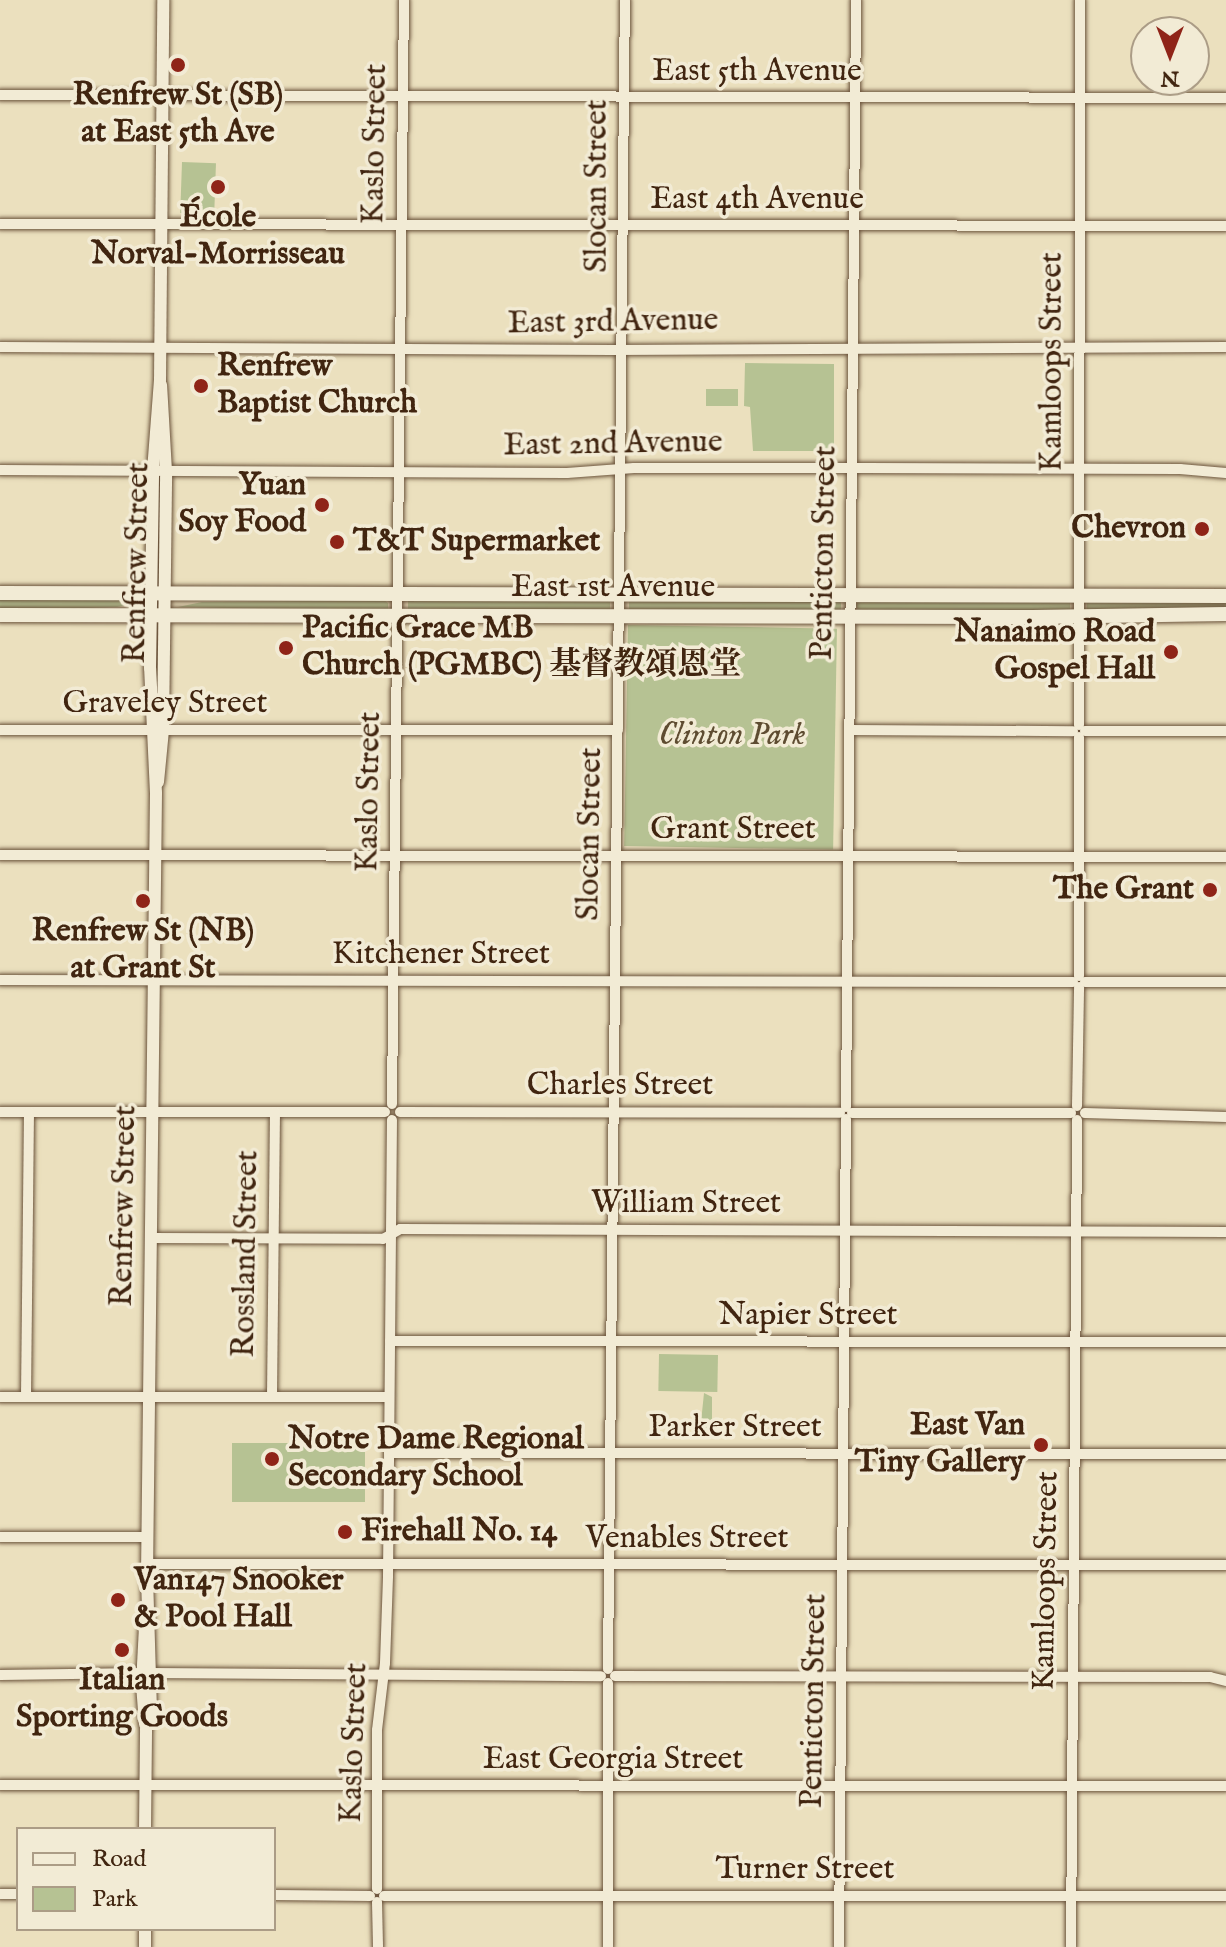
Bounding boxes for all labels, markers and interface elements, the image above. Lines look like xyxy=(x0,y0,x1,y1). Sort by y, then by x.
north arrow xyxy=(1130,16,1210,96)
street label: East 5th Avenue xyxy=(652,53,862,91)
marker: Renfrew St (SB) at East 5th Ave xyxy=(169,56,187,74)
street label: Kaslo Street xyxy=(355,63,397,225)
text: N xyxy=(1160,64,1180,92)
place label: Renfrew St (SB) at East 5th Ave xyxy=(73,78,283,153)
street label: Slocan Street xyxy=(579,99,617,273)
marker: École Norval-Morrisseau xyxy=(209,178,227,196)
street label: East 4th Avenue xyxy=(650,181,864,219)
place label: École Norval-Morrisseau xyxy=(91,200,345,275)
street label: Kamloops Street xyxy=(1034,252,1072,472)
street label: East 3rd Avenue xyxy=(507,302,719,344)
place label: Renfrew Baptist Church xyxy=(217,349,417,424)
marker: Renfrew Baptist Church xyxy=(192,377,210,395)
street label: East 2nd Avenue xyxy=(503,424,723,466)
street label: Penticton Street xyxy=(804,445,846,661)
street label: Renfrew Street xyxy=(117,462,159,664)
place label: Yuan Soy Food xyxy=(178,468,306,543)
marker: Yuan Soy Food xyxy=(313,496,331,514)
place label: Chevron xyxy=(1071,510,1186,548)
marker: Chevron xyxy=(1193,520,1211,538)
place label: T&T Supermarket xyxy=(353,523,600,561)
marker: T&T Supermarket xyxy=(328,533,346,551)
street label: East 1st Avenue xyxy=(511,569,715,607)
place label: Pacific Grace MB Church (PGMBC) 基督教頌恩堂 xyxy=(302,611,741,686)
place label: Nanaimo Road Gospel Hall xyxy=(954,615,1155,690)
marker: Pacific Grace MB Church (PGMBC) 基督教頌恩堂 xyxy=(277,639,295,657)
marker: Nanaimo Road Gospel Hall xyxy=(1162,643,1180,661)
street label: Graveley Street xyxy=(63,685,267,723)
street label: Kaslo Street xyxy=(349,711,391,873)
park label: Clinton Park xyxy=(659,717,805,755)
street label: Slocan Street xyxy=(570,747,612,921)
street label: Grant Street xyxy=(650,811,816,849)
place label: The Grant xyxy=(1053,871,1194,909)
marker: The Grant xyxy=(1201,881,1219,899)
marker: Renfrew St (NB) at Grant St xyxy=(134,892,152,910)
place label: Renfrew St (NB) at Grant St xyxy=(32,914,254,989)
street label: Kitchener Street xyxy=(332,936,550,974)
street label: Charles Street xyxy=(527,1067,713,1105)
street label: Renfrew Street xyxy=(104,1105,146,1307)
street label: Rossland Street xyxy=(226,1150,268,1358)
street label: William Street xyxy=(591,1185,781,1223)
street label: Napier Street xyxy=(718,1297,898,1335)
place label: East Van Tiny Gallery xyxy=(855,1408,1025,1483)
street label: Parker Street xyxy=(648,1409,822,1447)
place label: Notre Dame Regional Secondary School xyxy=(288,1422,584,1497)
marker: East Van Tiny Gallery xyxy=(1032,1436,1050,1454)
marker: Notre Dame Regional Secondary School xyxy=(263,1450,281,1468)
street label: Kamloops Street xyxy=(1026,1471,1068,1691)
place label: Firehall No. 14 xyxy=(361,1513,557,1551)
street label: Venables Street xyxy=(586,1520,788,1558)
marker: Firehall No. 14 xyxy=(336,1523,354,1541)
place label: Van147 Snooker & Pool Hall xyxy=(134,1563,344,1638)
marker: Van147 Snooker & Pool Hall xyxy=(109,1591,127,1609)
street label: Penticton Street xyxy=(794,1593,836,1809)
marker: Italian Sporting Goods xyxy=(113,1641,131,1659)
street label: Kaslo Street xyxy=(333,1662,377,1824)
place label: Italian Sporting Goods xyxy=(16,1663,228,1738)
street label: East Georgia Street xyxy=(483,1741,743,1779)
legend xyxy=(16,1827,276,1931)
text: Road xyxy=(92,1844,146,1875)
street label: Turner Street xyxy=(716,1851,894,1889)
text: Park xyxy=(92,1884,138,1915)

